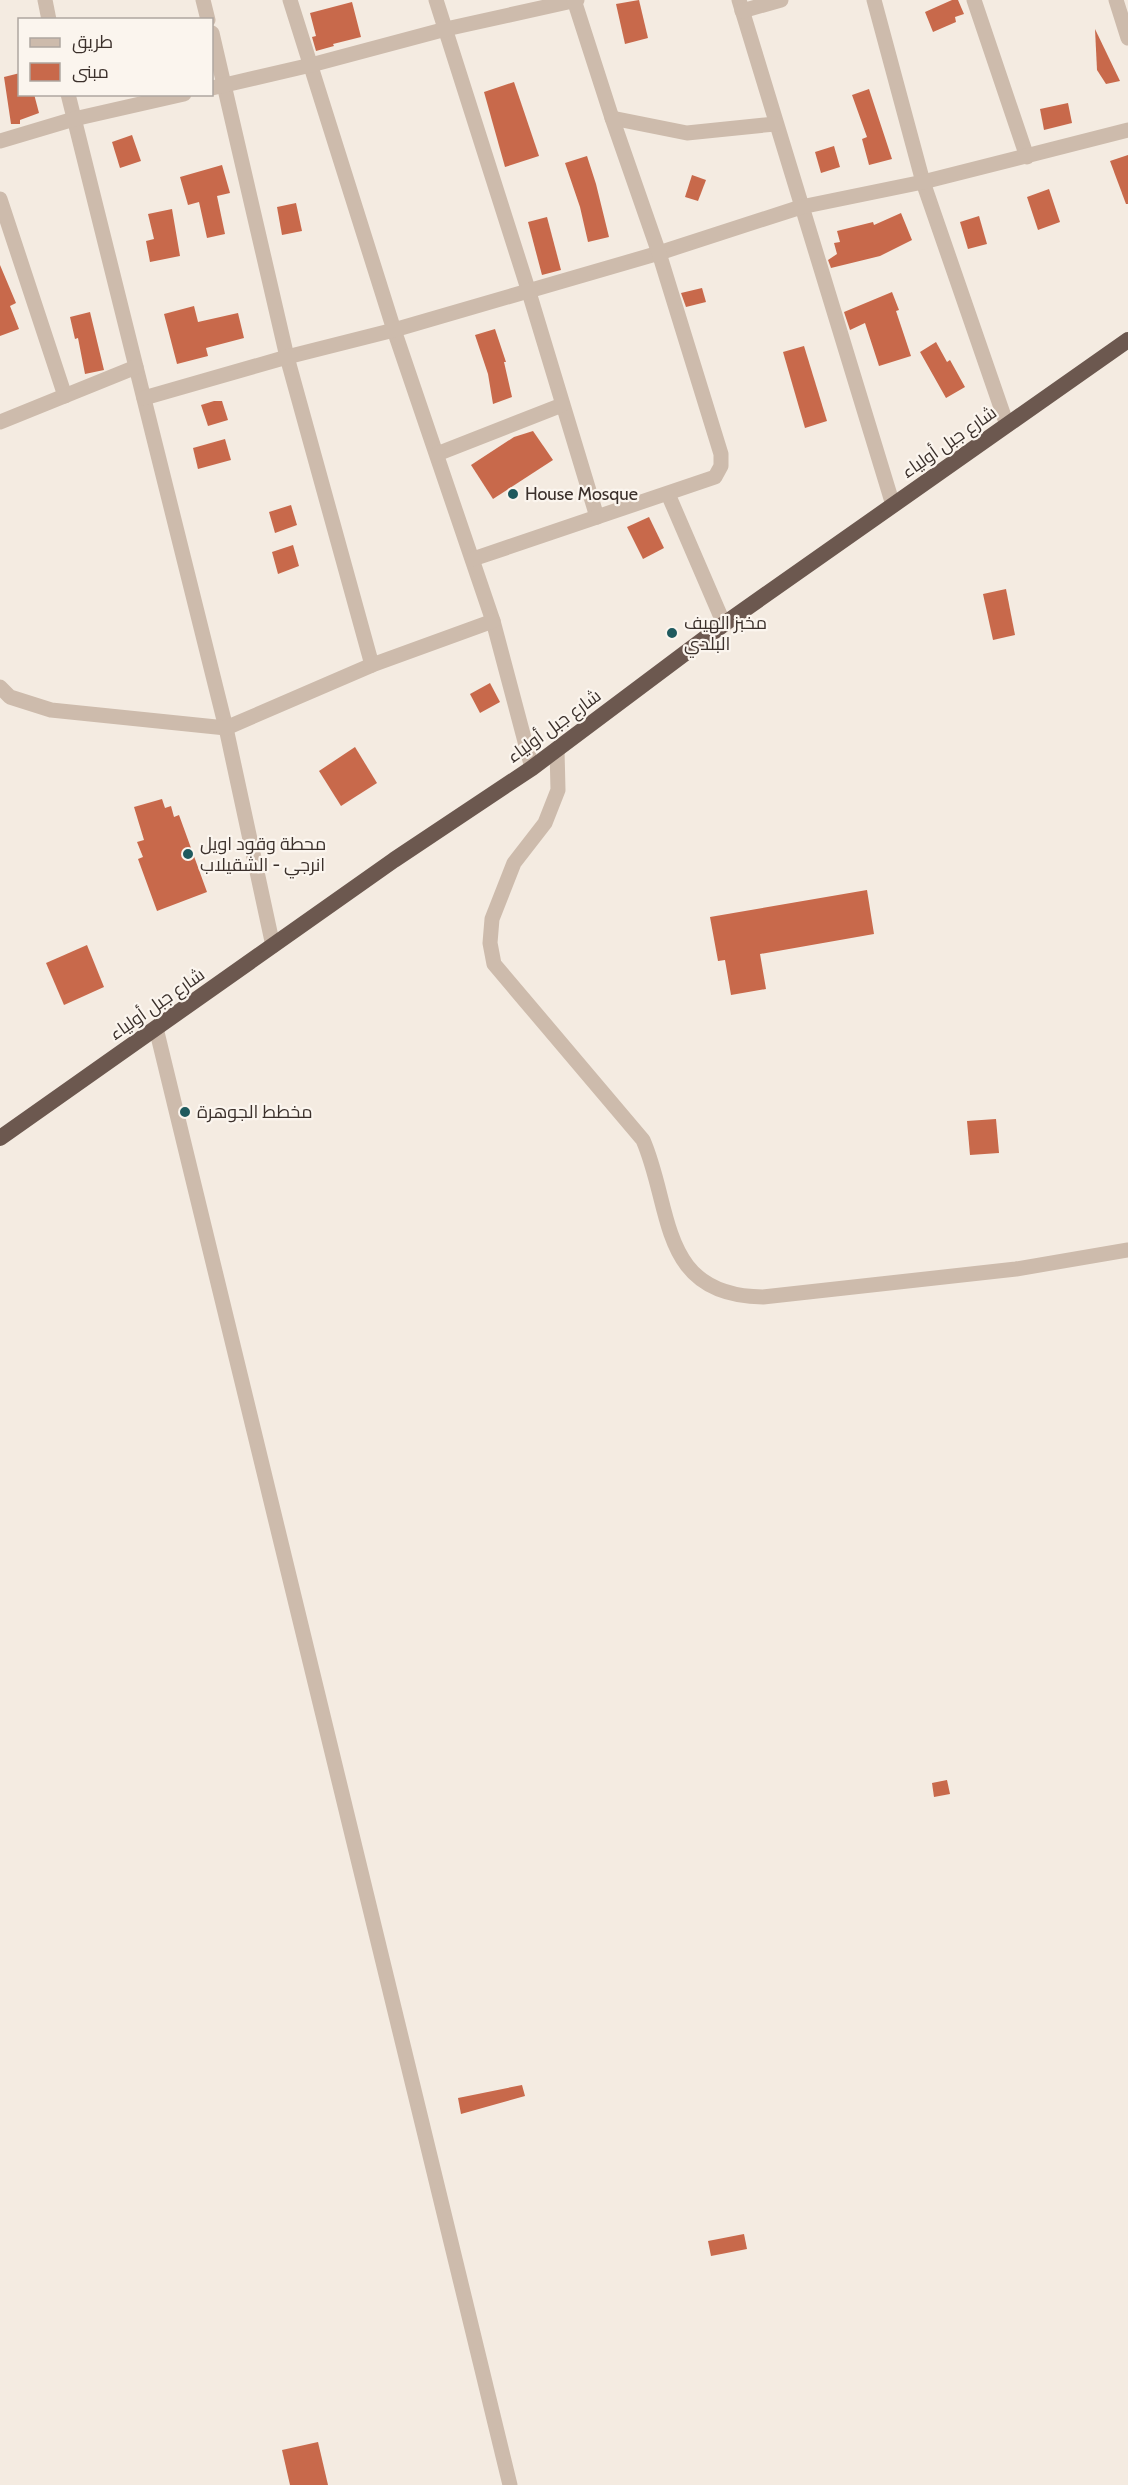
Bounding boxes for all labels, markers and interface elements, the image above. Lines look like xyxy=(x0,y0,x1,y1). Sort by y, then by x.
legend xyxy=(18,18,213,96)
text: طريق xyxy=(72,31,113,54)
text: مبنى xyxy=(72,61,109,83)
street label: شارع جبل أولياء xyxy=(897,401,1001,484)
place label: House Mosque xyxy=(525,483,638,505)
marker: House Mosque xyxy=(506,487,520,501)
place label: مخبز الهيف البلدي xyxy=(684,612,767,658)
marker: مخبز الهيف البلدي xyxy=(665,626,679,640)
street label: شارع جبل أولياء xyxy=(503,685,606,768)
place label: محطة وقود اويل انرجي - الشقيلاب xyxy=(200,833,326,879)
marker: محطة وقود اويل انرجي - الشقيلاب xyxy=(181,847,195,861)
street label: شارع جبل أولياء xyxy=(105,963,209,1046)
place label: مخطط الجوهرة xyxy=(197,1101,313,1123)
marker: مخطط الجوهرة xyxy=(178,1105,192,1119)

